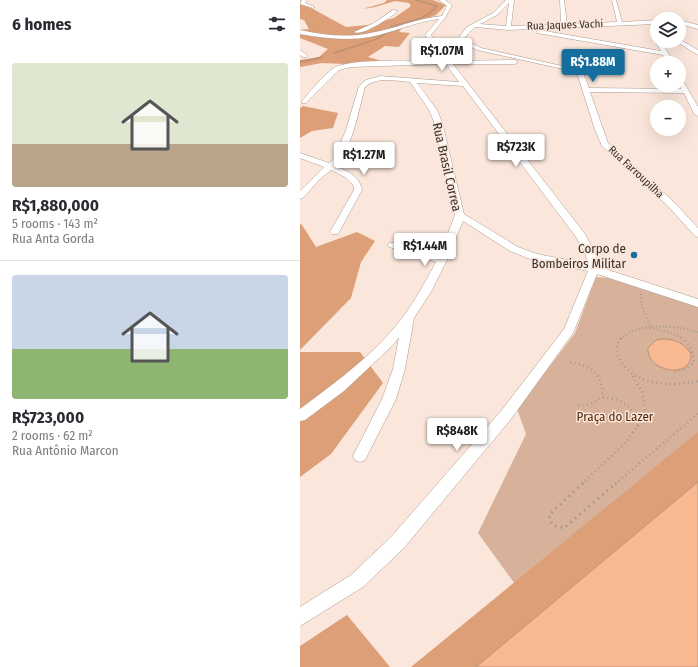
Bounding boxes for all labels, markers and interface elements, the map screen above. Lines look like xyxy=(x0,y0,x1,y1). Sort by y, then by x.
map controls xyxy=(650,12,686,136)
button: layers xyxy=(650,12,686,48)
icon: filters xyxy=(266,13,288,35)
text: 6 homes xyxy=(12,14,71,35)
street label: Rua Jaques Vachi xyxy=(527,17,604,33)
pin: R$1.07M xyxy=(405,38,479,72)
text: R$1.07M xyxy=(420,43,464,58)
pin: R$1.88M xyxy=(556,49,630,83)
text: R$1.88M xyxy=(571,54,615,69)
button: + xyxy=(650,56,686,92)
icon: home xyxy=(114,89,186,161)
button: − xyxy=(650,100,686,136)
street label: Rua Brasil Correa xyxy=(429,121,465,213)
pin: R$723K xyxy=(483,134,549,168)
text: R$723K xyxy=(497,139,535,154)
pin: R$1.27M xyxy=(327,142,401,176)
street label: Rua Farroupilha xyxy=(606,143,666,201)
text: R$1.27M xyxy=(343,147,385,162)
text: R$1,880,000 xyxy=(12,195,99,216)
text: 5 rooms · 143 m² xyxy=(12,216,98,231)
text: Rua Anta Gorda xyxy=(12,231,94,246)
pin: R$1.44M xyxy=(388,233,462,267)
text: R$1.44M xyxy=(403,238,447,253)
place label: Corpo de Bombeiros Militar xyxy=(532,241,626,271)
marker: Corpo de Bombeiros Militar xyxy=(629,250,639,260)
icon: home xyxy=(114,301,186,373)
text: R$723,000 xyxy=(12,407,84,428)
park label: Praça do Lazer xyxy=(577,409,654,424)
pin: R$848K xyxy=(424,418,490,452)
text: R$848K xyxy=(436,423,478,438)
text: 2 rooms · 62 m² xyxy=(12,428,93,443)
text: Rua Antônio Marcon xyxy=(12,443,119,458)

